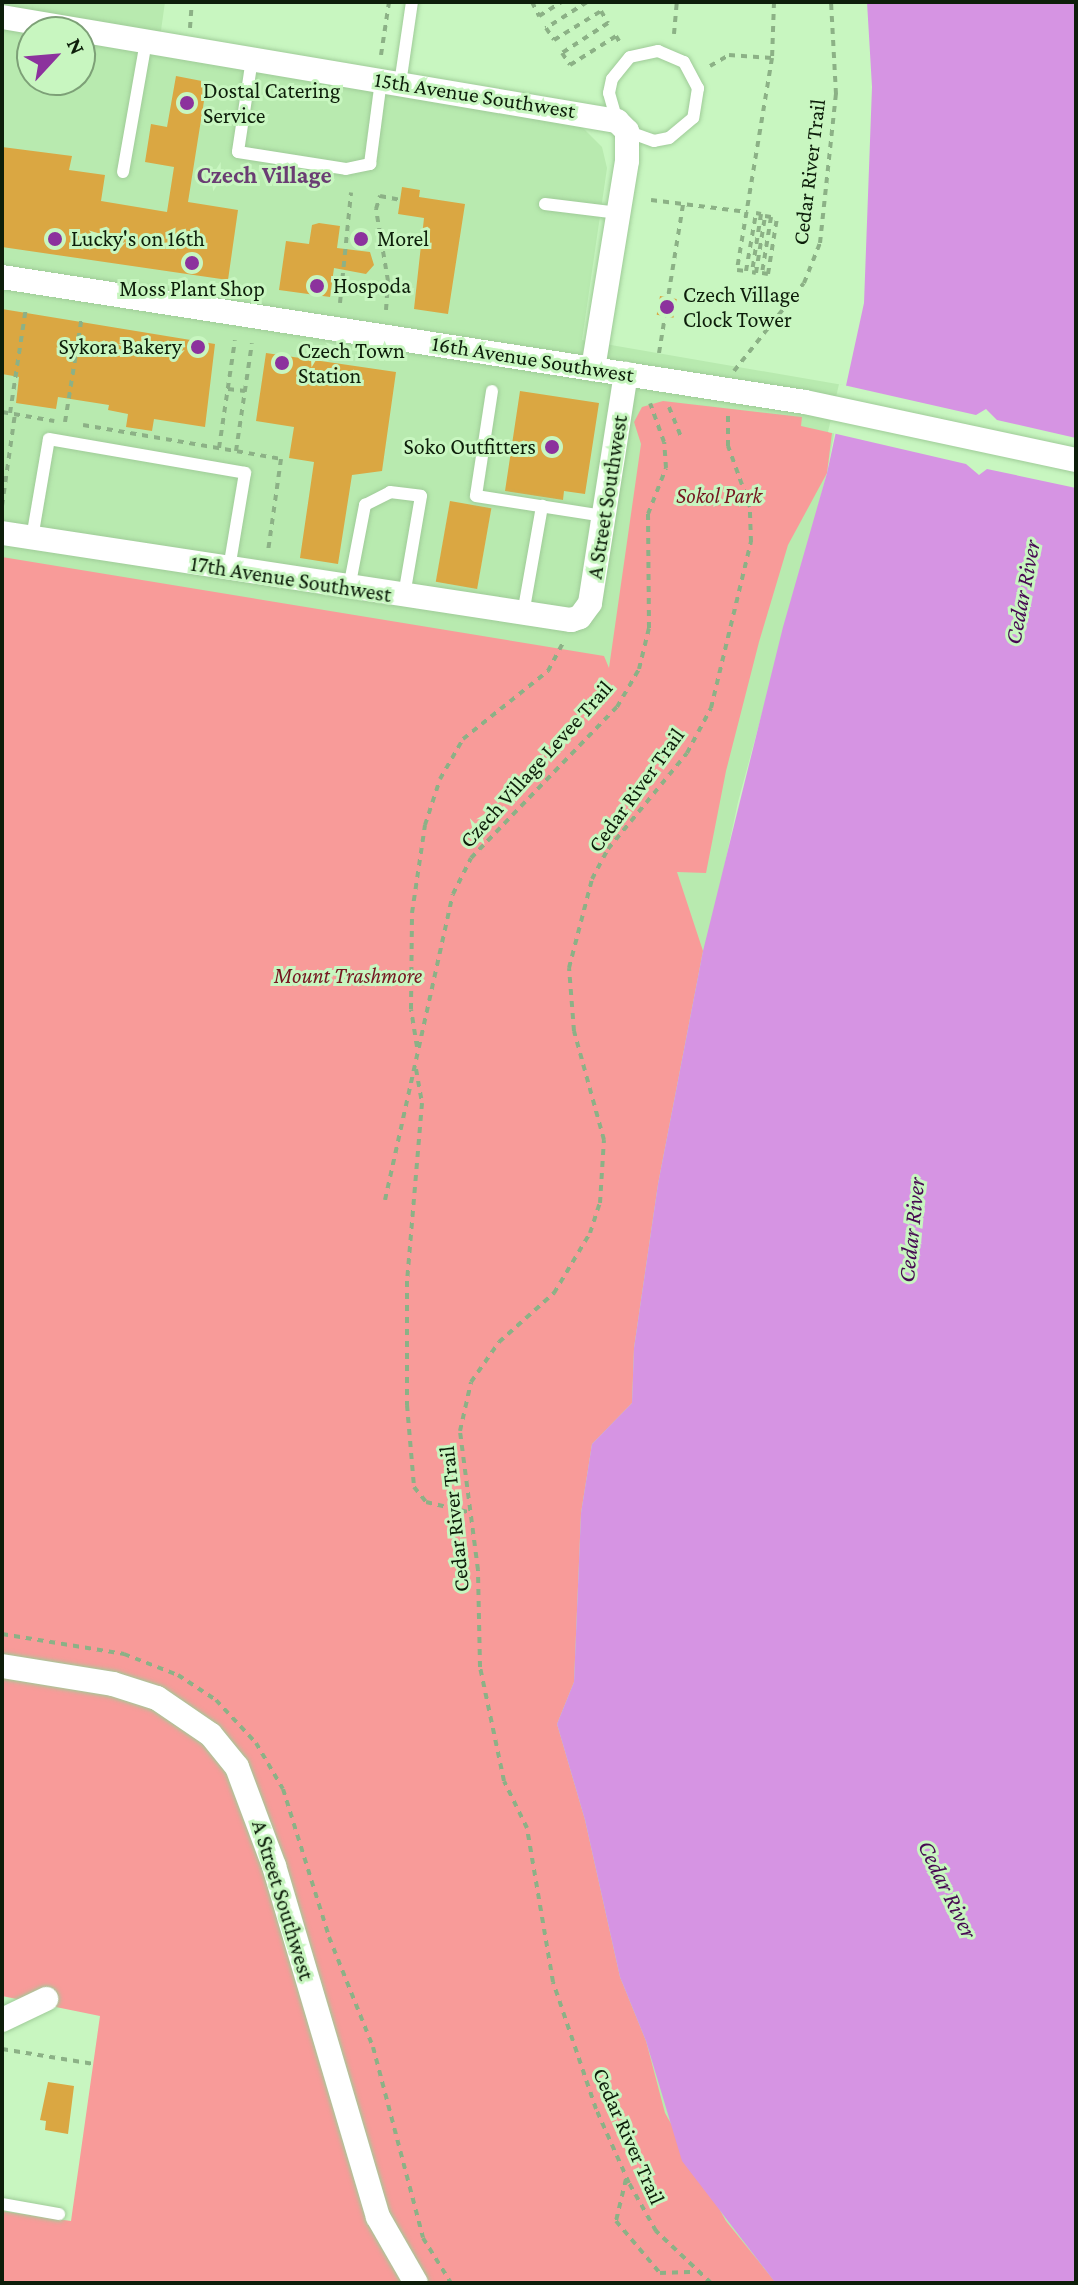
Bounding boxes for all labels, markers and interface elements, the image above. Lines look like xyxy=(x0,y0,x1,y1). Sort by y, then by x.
north arrow xyxy=(16,16,96,96)
text: N xyxy=(62,34,91,58)
street label: 15th Avenue Southwest xyxy=(373,66,577,124)
place label: Dostal Catering Service xyxy=(203,77,340,128)
marker: Dostal Catering Service xyxy=(178,94,196,112)
street label: Cedar River Trail xyxy=(787,98,831,246)
district label: Czech Village xyxy=(196,161,332,189)
place label: Lucky's on 16th xyxy=(71,226,205,252)
place label: Morel xyxy=(377,226,429,252)
marker: Lucky's on 16th xyxy=(46,230,64,248)
marker: Morel xyxy=(352,230,370,248)
marker: Moss Plant Shop xyxy=(183,254,201,272)
place label: Hospoda xyxy=(333,273,411,299)
place label: Moss Plant Shop xyxy=(119,276,265,302)
marker: Hospoda xyxy=(308,277,326,295)
place label: Czech Village Clock Tower xyxy=(683,281,800,332)
marker: Czech Village Clock Tower xyxy=(658,298,676,316)
street label: 16th Avenue Southwest xyxy=(430,330,636,388)
place label: Sykora Bakery xyxy=(59,334,182,360)
place label: Czech Town Station xyxy=(298,337,405,388)
marker: Sykora Bakery xyxy=(189,338,207,356)
marker: Czech Town Station xyxy=(273,354,291,372)
street label: A Street Southwest xyxy=(581,413,633,581)
place label: Soko Outfitters xyxy=(404,434,536,460)
marker: Soko Outfitters xyxy=(543,438,561,456)
park label: Sokol Park xyxy=(676,483,762,509)
water label: Cedar River xyxy=(998,537,1046,647)
street label: 17th Avenue Southwest xyxy=(189,550,393,608)
street label: Czech Village Levee Trail xyxy=(454,675,618,853)
street label: Cedar River Trail xyxy=(582,723,690,857)
park label: Mount Trashmore xyxy=(274,963,422,989)
water label: Cedar River xyxy=(891,1176,931,1284)
street label: Cedar River Trail xyxy=(433,1445,475,1593)
street label: A Street Southwest xyxy=(246,1817,320,1983)
water label: Cedar River xyxy=(912,1835,984,1943)
street label: Cedar River Trail xyxy=(587,2064,671,2208)

